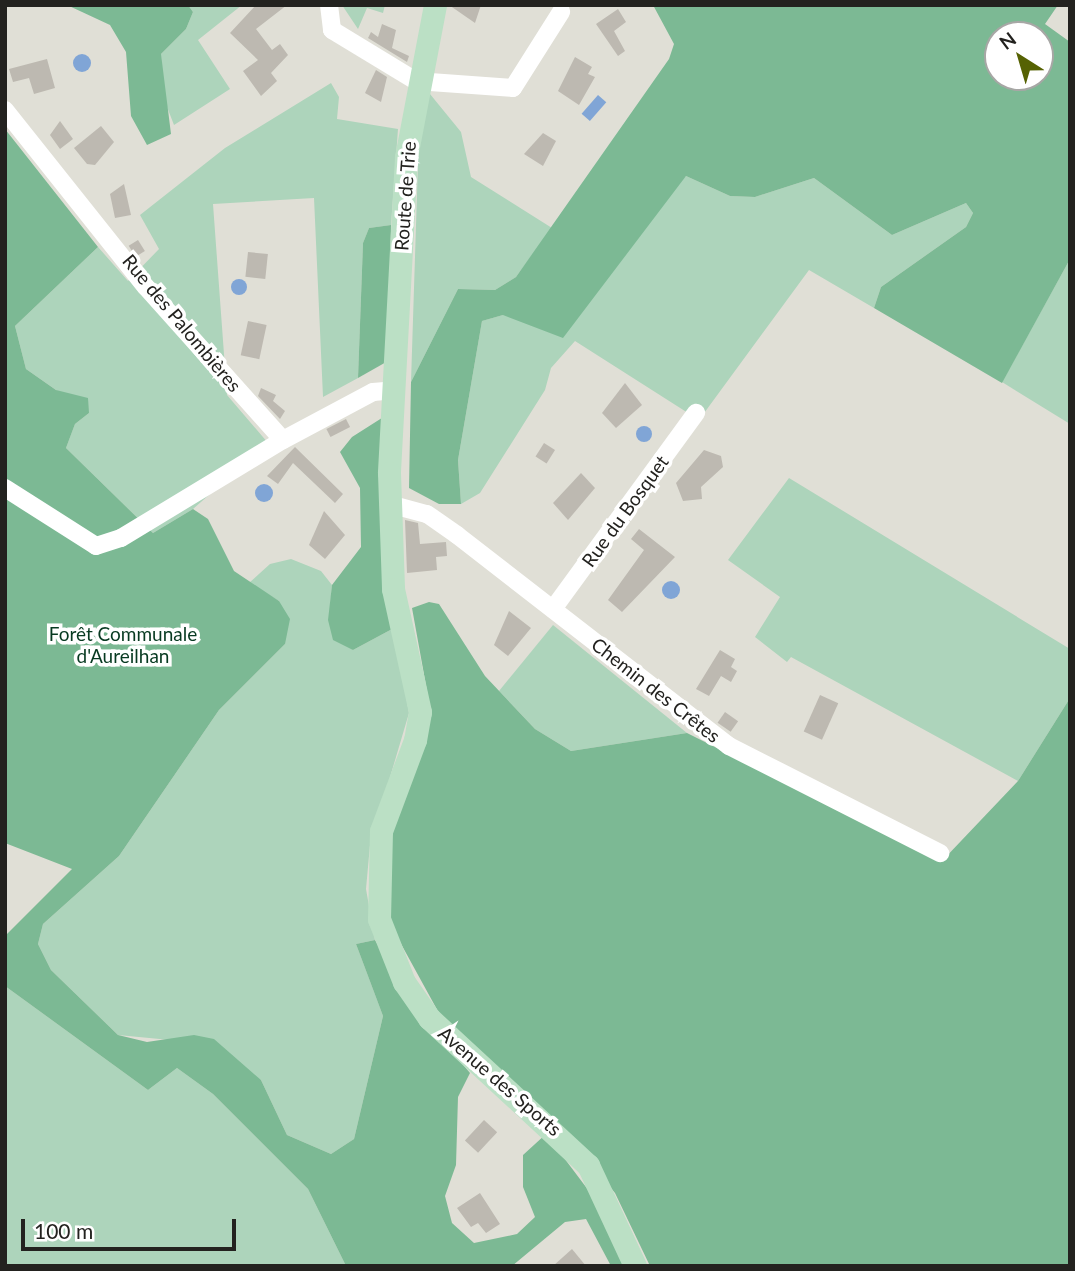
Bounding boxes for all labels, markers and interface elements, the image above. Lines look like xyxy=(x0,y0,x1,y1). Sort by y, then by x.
north arrow xyxy=(984,21,1054,91)
text: N xyxy=(994,27,1020,54)
street label: Route de Trie xyxy=(390,140,420,252)
street label: Rue des Palombières xyxy=(118,250,246,396)
street label: Rue du Bosquet xyxy=(577,451,673,571)
park label: Forêt Communale d'Aureilhan xyxy=(49,623,197,667)
street label: Chemin des Crêtes xyxy=(587,633,725,747)
street label: Avenue des Sports xyxy=(434,1022,566,1140)
scale bar xyxy=(24,1204,240,1248)
text: 100 m xyxy=(34,1218,93,1243)

